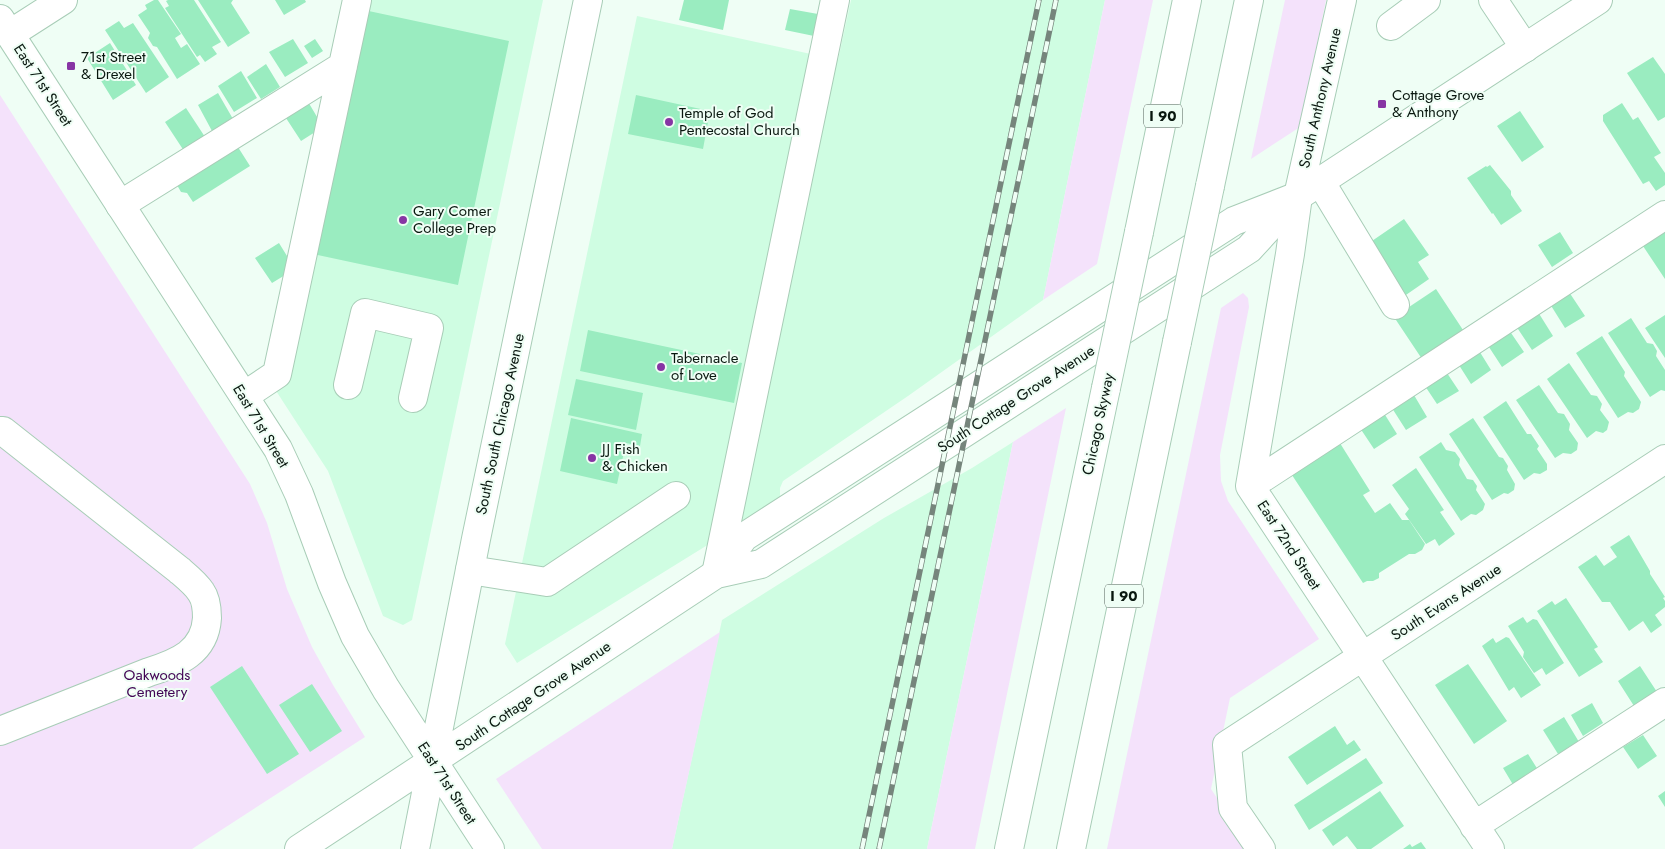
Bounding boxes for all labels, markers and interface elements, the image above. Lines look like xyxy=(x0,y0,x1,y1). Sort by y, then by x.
street label: South Anthony Avenue xyxy=(1293,25,1347,170)
street label: East 71st Street xyxy=(8,40,78,131)
place label: 71st Street & Drexel xyxy=(81,46,146,85)
marker: 71st Street & Drexel xyxy=(65,60,77,72)
place label: Cottage Grove & Anthony xyxy=(1392,84,1485,123)
marker: Cottage Grove & Anthony xyxy=(1376,98,1388,110)
place label: Temple of God Pentecostal Church xyxy=(679,102,800,141)
road number: I 90 xyxy=(1144,104,1182,128)
marker: Temple of God Pentecostal Church xyxy=(663,116,675,128)
place label: Gary Comer College Prep xyxy=(413,200,496,239)
marker: Gary Comer College Prep xyxy=(397,214,409,226)
street label: South South Chicago Avenue xyxy=(470,331,530,517)
street label: South Cottage Grove Avenue xyxy=(933,340,1099,458)
place label: Tabernacle of Love xyxy=(671,347,739,386)
marker: Tabernacle of Love xyxy=(655,361,667,373)
street label: Chicago Skyway xyxy=(1076,371,1120,477)
street label: East 71st Street xyxy=(227,380,295,472)
place label: JJ Fish & Chicken xyxy=(600,438,668,477)
marker: JJ Fish & Chicken xyxy=(586,452,598,464)
street label: East 72nd Street xyxy=(1252,496,1326,594)
street label: South Evans Avenue xyxy=(1387,558,1506,646)
road number: I 90 xyxy=(1105,584,1143,608)
street label: South Cottage Grove Avenue xyxy=(451,635,616,756)
park label: Oakwoods Cemetery xyxy=(124,664,190,703)
street label: East 71st Street xyxy=(412,738,482,829)

